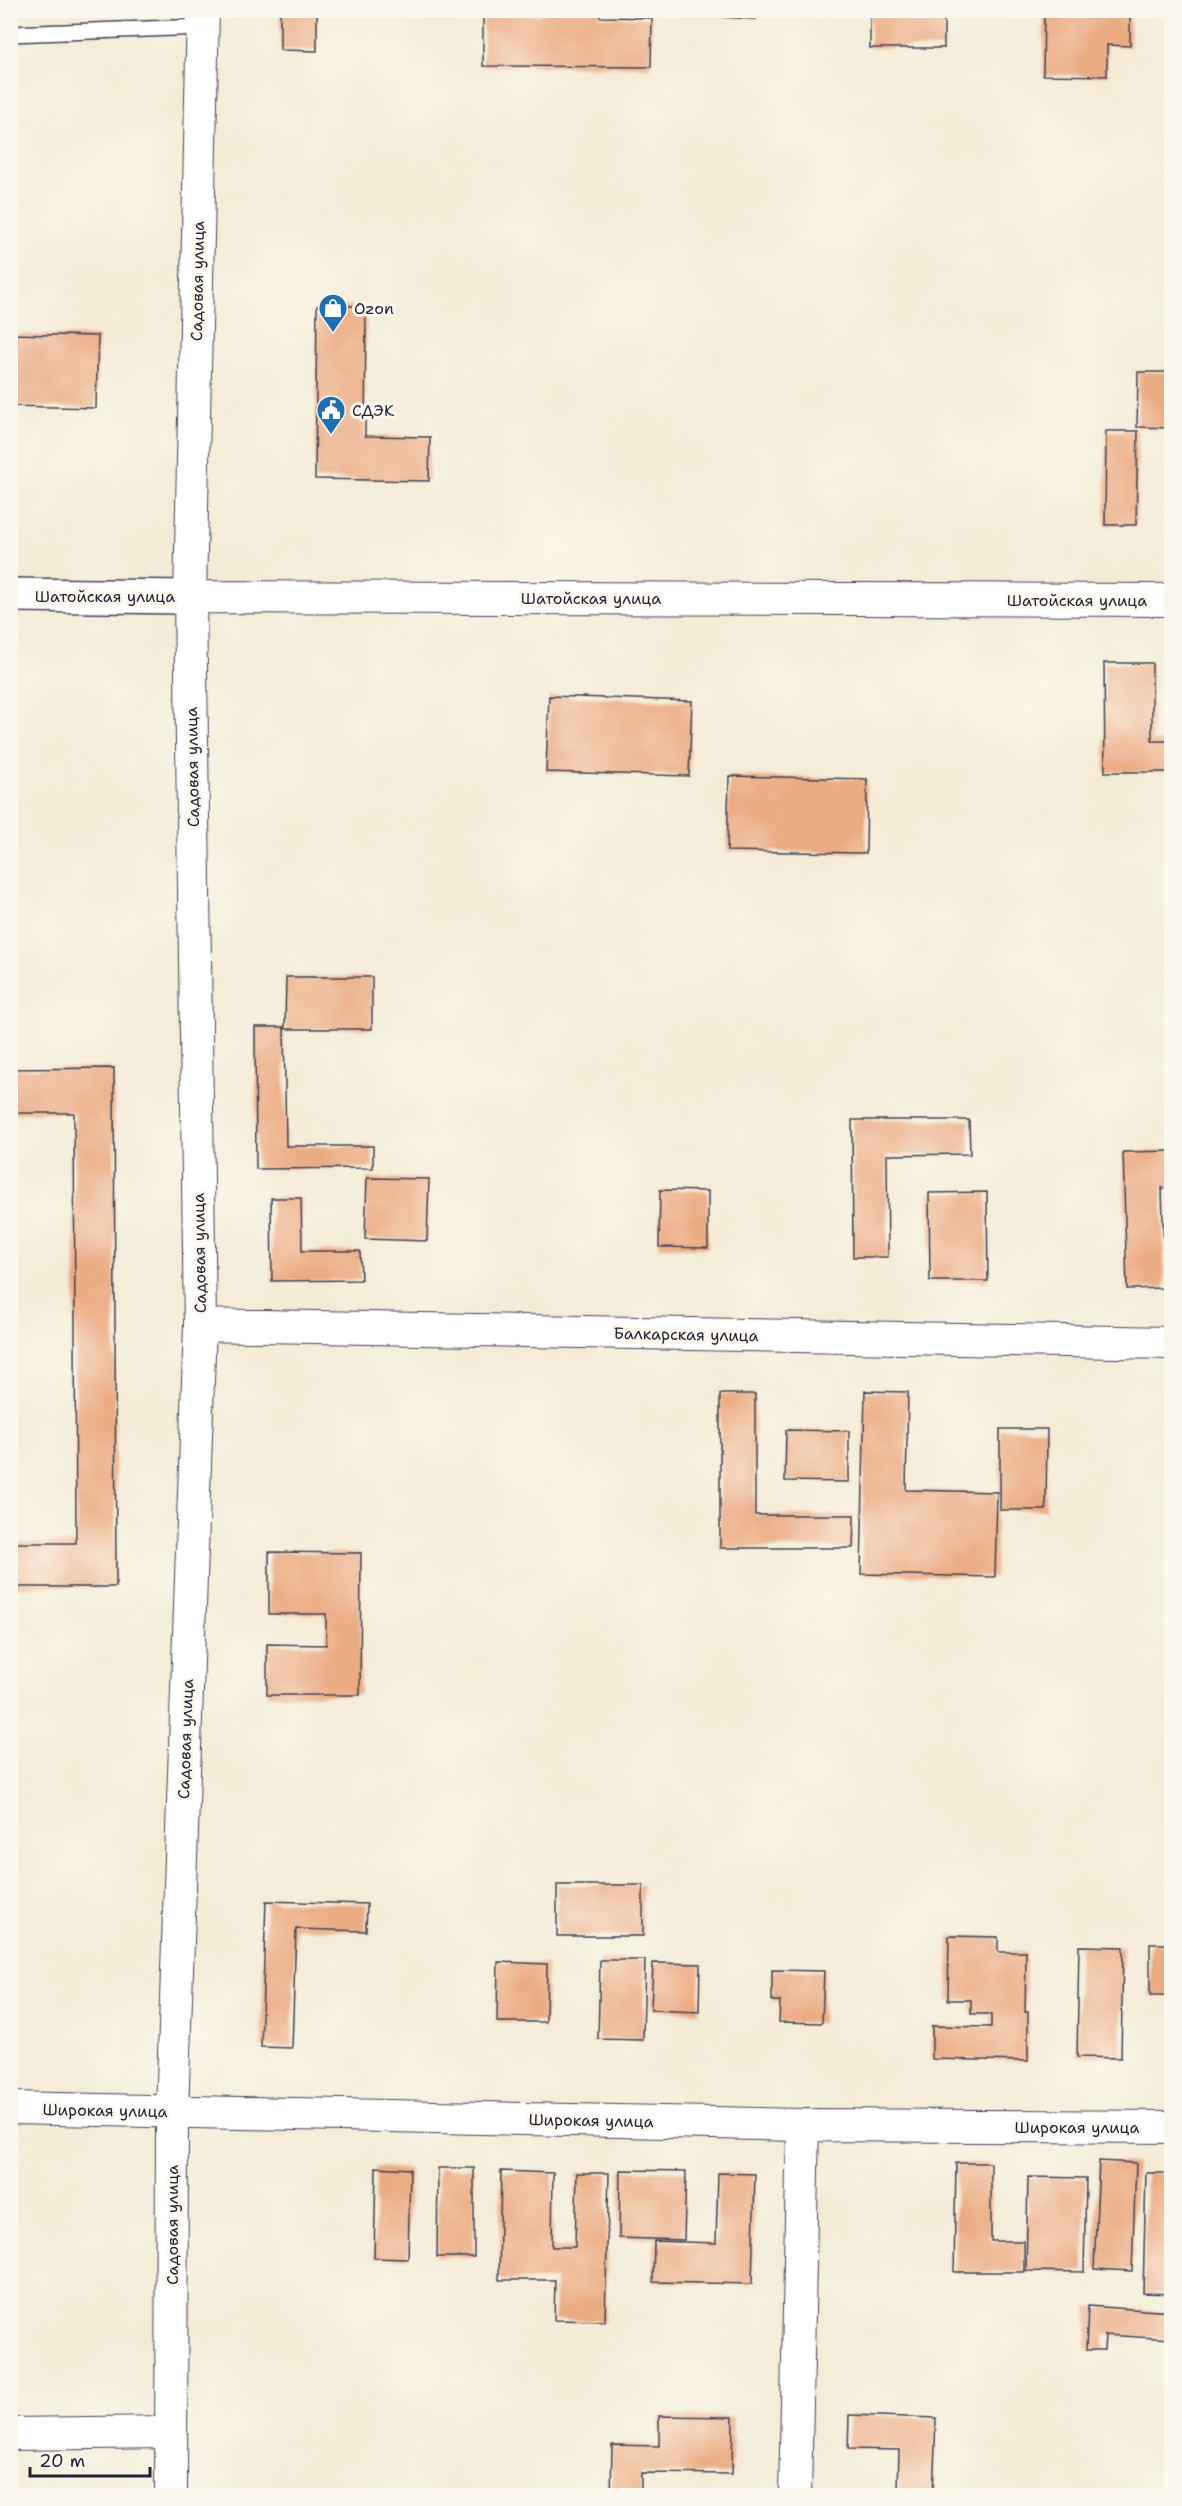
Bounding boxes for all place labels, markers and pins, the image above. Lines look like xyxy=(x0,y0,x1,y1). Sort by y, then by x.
shop icon: Ozon xyxy=(317,292,349,334)
place label: Ozon xyxy=(354,298,394,319)
public building icon: СДЭК xyxy=(315,394,347,436)
place label: СДЭК xyxy=(352,400,395,421)

